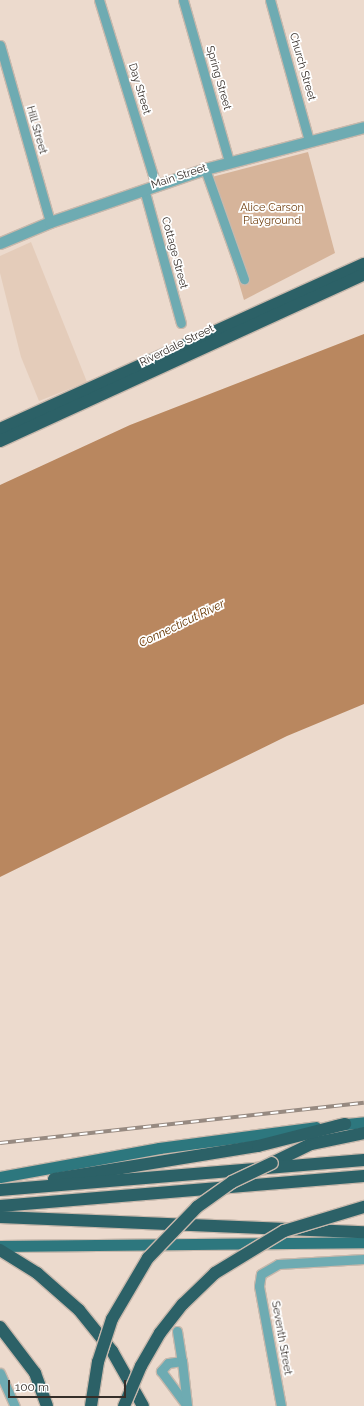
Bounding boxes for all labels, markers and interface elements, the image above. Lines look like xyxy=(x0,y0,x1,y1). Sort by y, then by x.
street label: Church Street xyxy=(286,32,318,102)
street label: Spring Street xyxy=(203,44,233,112)
street label: Day Street xyxy=(125,62,153,116)
street label: Hill Street xyxy=(23,104,49,156)
street label: Main Street xyxy=(150,162,208,192)
park label: Alice Carson Playground xyxy=(240,202,304,228)
street label: Cottage Street xyxy=(158,216,190,290)
street label: Riverdale Street xyxy=(138,322,216,370)
water label: Connecticut River xyxy=(137,597,227,651)
street label: Seventh Street xyxy=(268,1300,294,1376)
scale bar xyxy=(10,1372,128,1398)
text: 100 m xyxy=(15,1380,49,1394)

